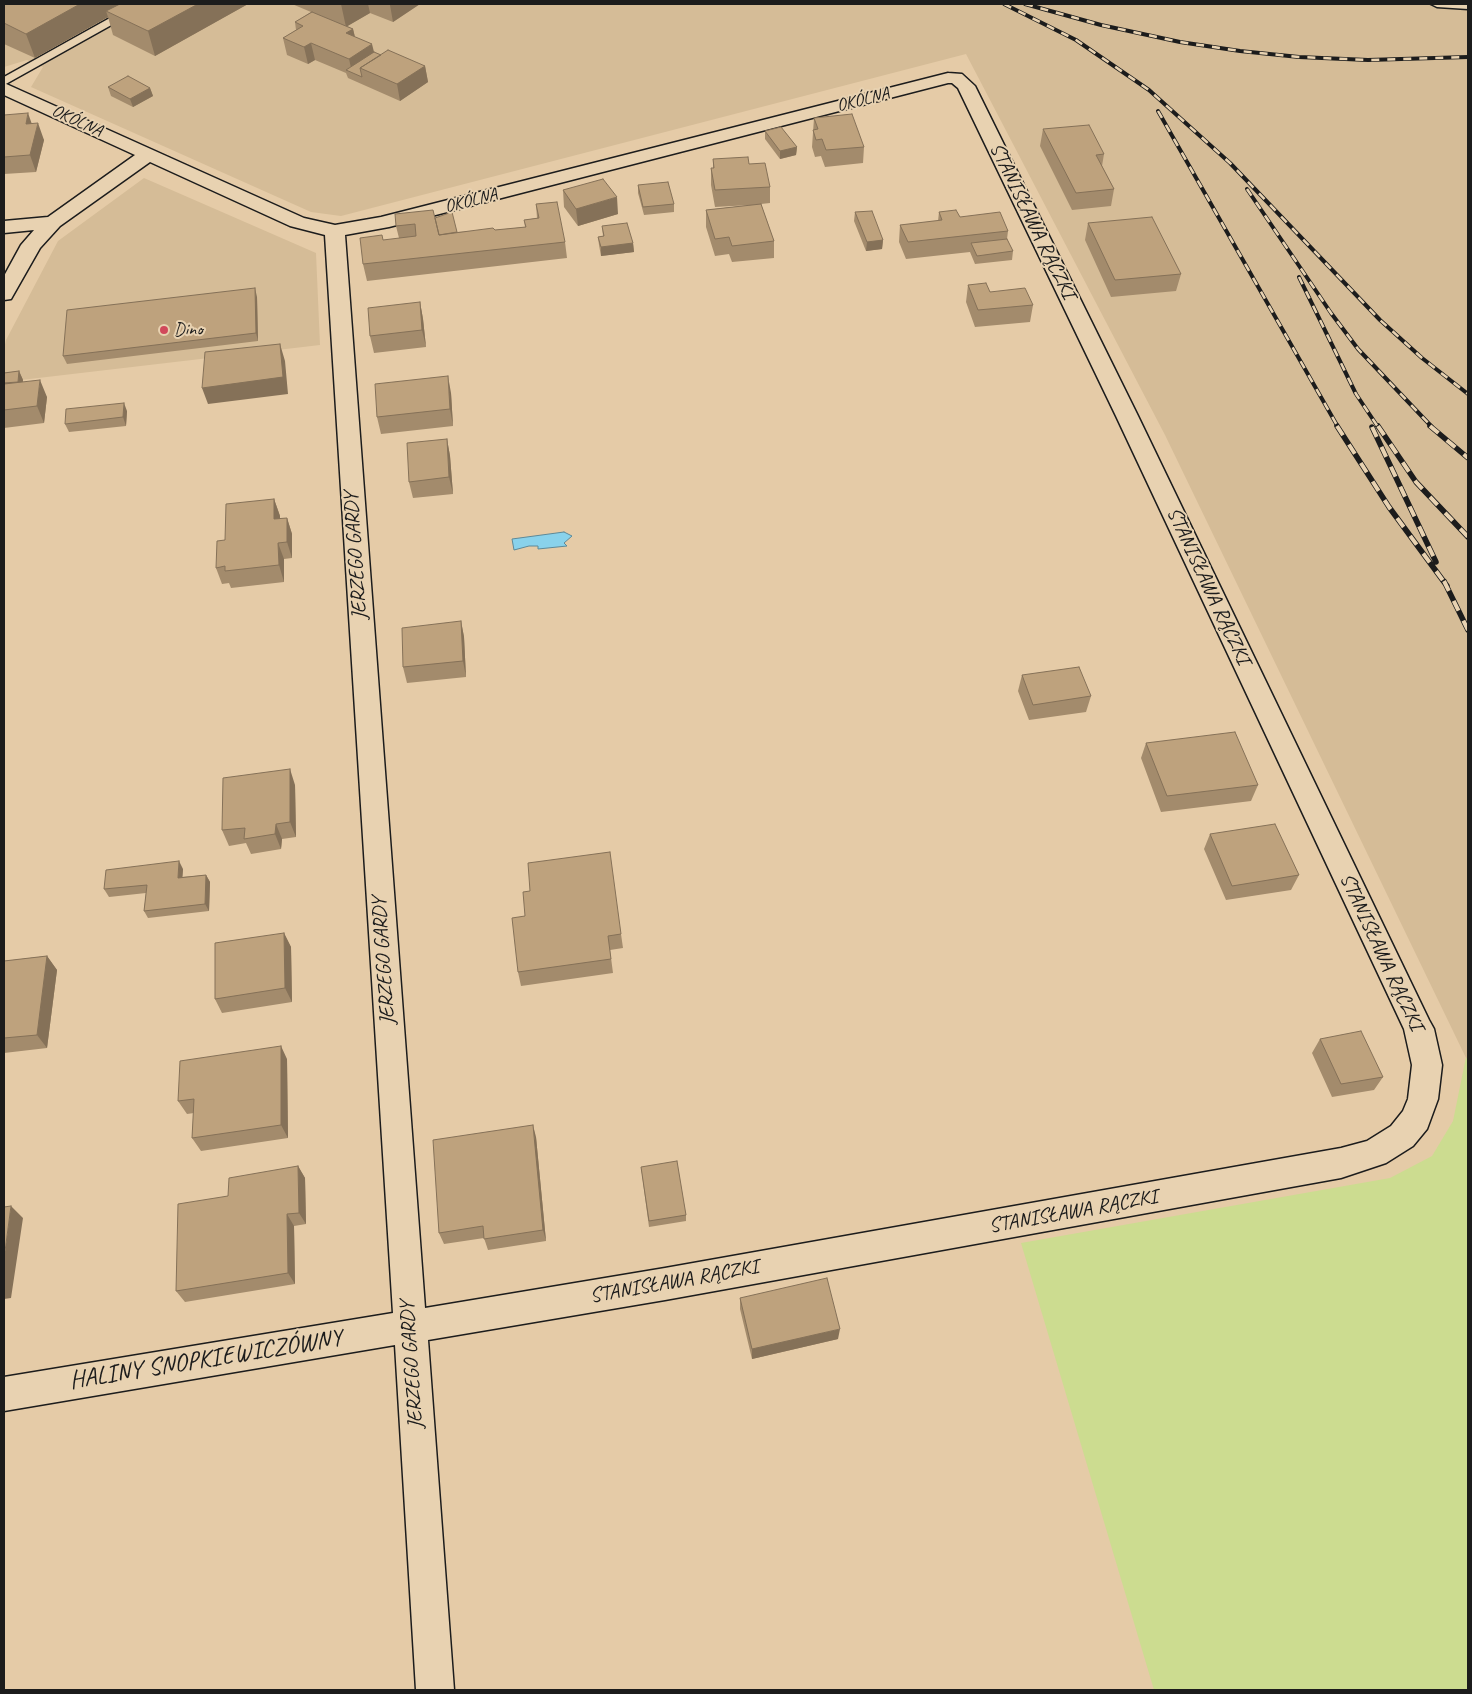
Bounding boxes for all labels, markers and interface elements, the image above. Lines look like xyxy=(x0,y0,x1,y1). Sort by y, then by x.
street label: OKÓLNA xyxy=(834,83,892,117)
street label: OKÓLNA xyxy=(48,100,106,142)
street label: STANISŁAWA RĄCZKI xyxy=(983,139,1081,303)
street label: OKÓLNA xyxy=(442,184,500,218)
place label: Dino xyxy=(174,319,202,341)
marker: Dino xyxy=(158,324,170,336)
street label: JERZEGO GARDY xyxy=(339,491,373,621)
street label: STANISŁAWA RĄCZKI xyxy=(1161,503,1255,669)
street label: STANISŁAWA RĄCZKI xyxy=(1334,869,1428,1035)
street label: JERZEGO GARDY xyxy=(367,896,401,1026)
street label: STANISŁAWA RĄCZKI xyxy=(987,1185,1159,1239)
street label: STANISŁAWA RĄCZKI xyxy=(588,1255,760,1309)
street label: JERZEGO GARDY xyxy=(395,1300,429,1430)
street label: HALINY SNOPKIEWICZÓWNY xyxy=(67,1324,345,1396)

